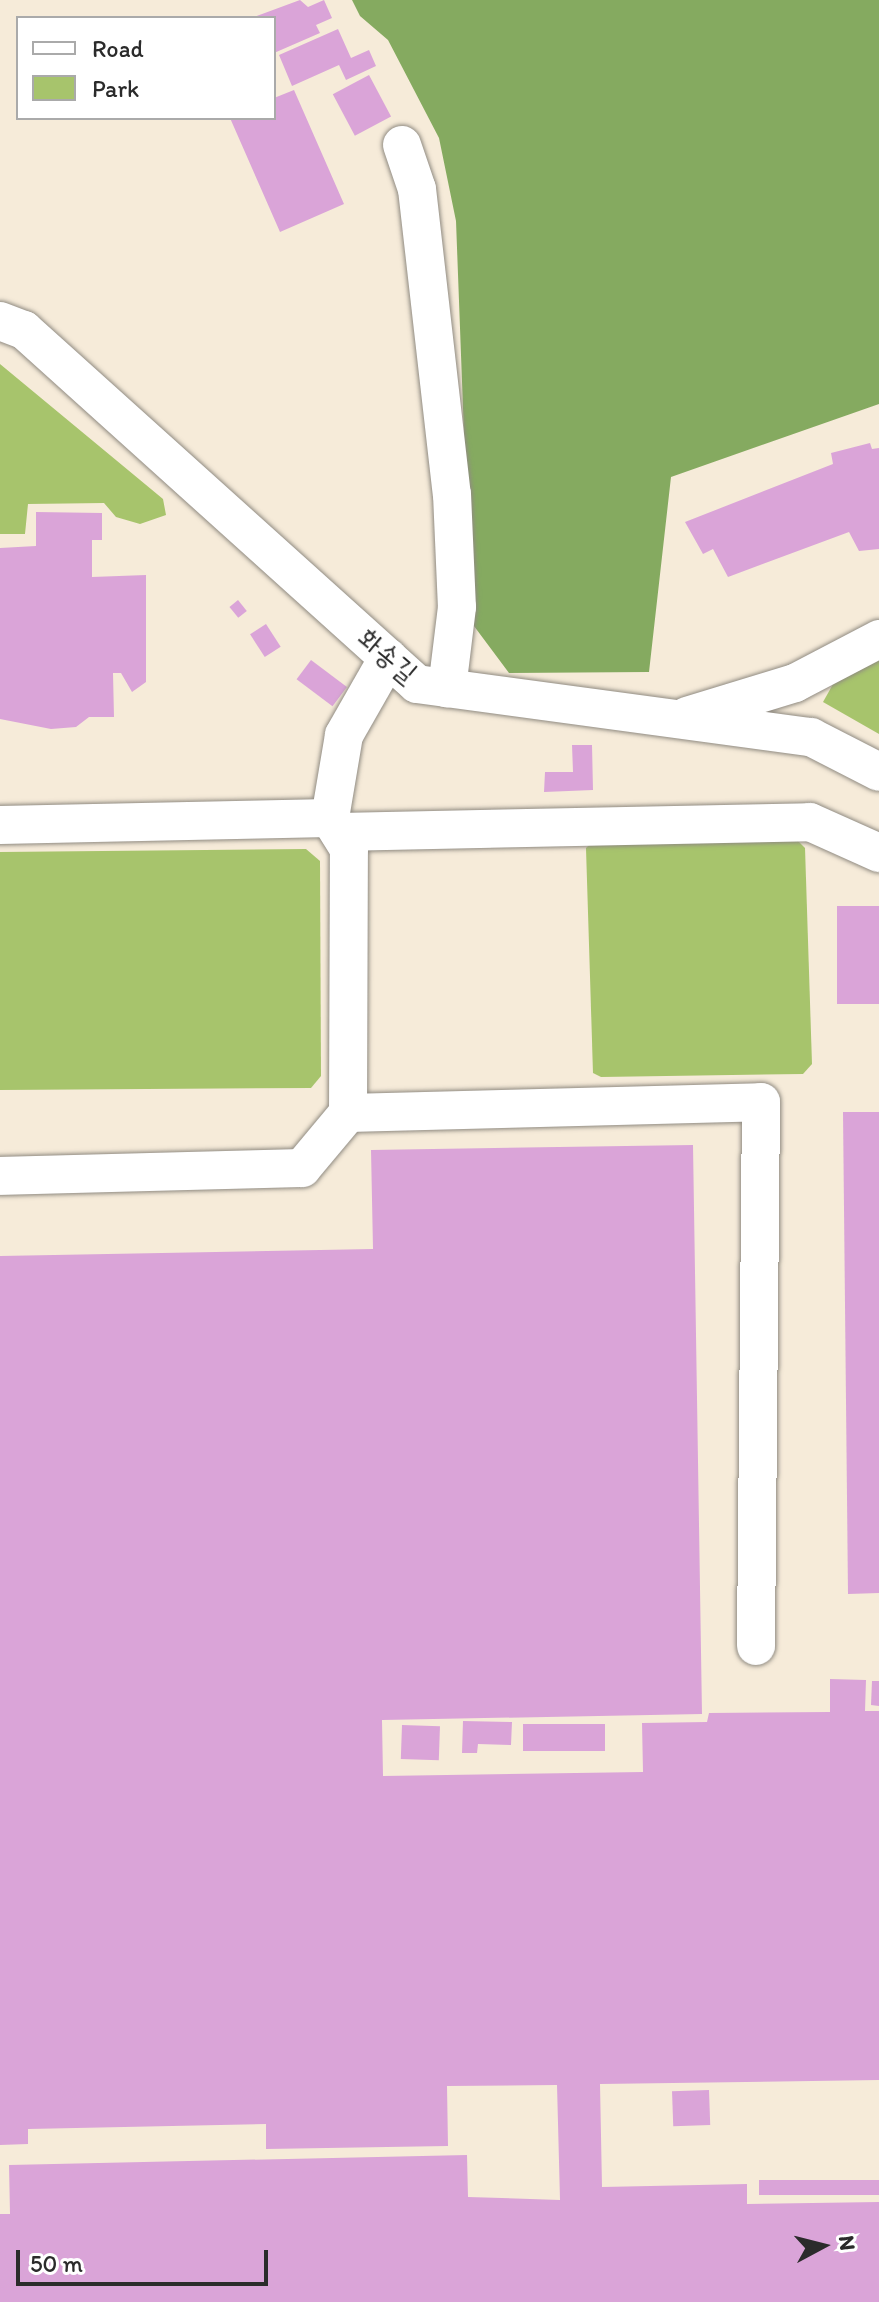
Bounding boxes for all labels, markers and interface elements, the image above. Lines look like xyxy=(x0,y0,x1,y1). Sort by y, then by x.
legend xyxy=(16,16,276,120)
text: Road xyxy=(92,34,144,63)
text: Park xyxy=(92,74,139,103)
street label: 화송길 xyxy=(351,620,425,690)
north arrow xyxy=(783,2206,863,2286)
scale bar xyxy=(20,2234,272,2284)
text: N xyxy=(833,2234,862,2252)
text: 50 m xyxy=(30,2249,83,2278)

